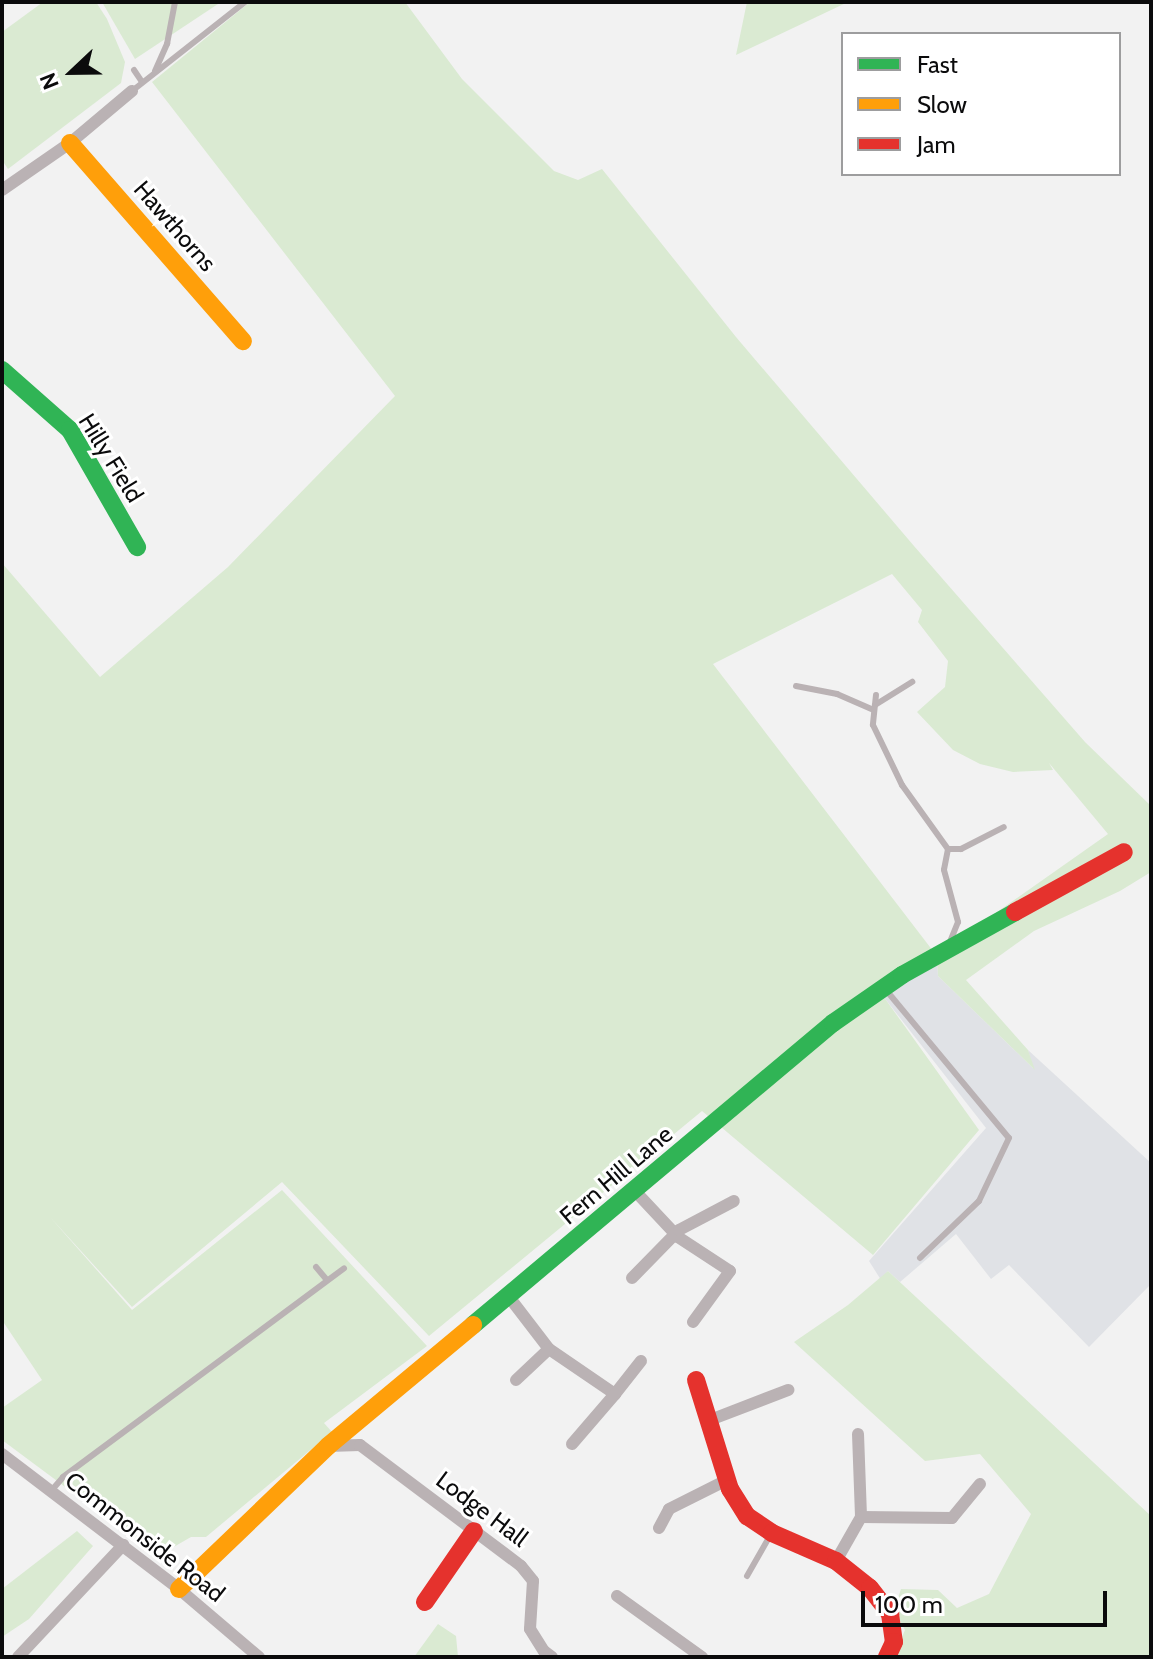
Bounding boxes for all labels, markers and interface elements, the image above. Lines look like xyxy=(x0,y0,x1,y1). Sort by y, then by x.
north arrow xyxy=(32,32,112,112)
legend xyxy=(841,32,1121,176)
text: Fast xyxy=(917,50,958,79)
text: N xyxy=(34,69,65,93)
text: Slow xyxy=(917,90,967,119)
text: Jam xyxy=(917,130,955,159)
street label: Hawthorns xyxy=(128,175,222,277)
street label: Hilly Field xyxy=(73,408,149,508)
street label: Fern Hill Lane xyxy=(554,1120,678,1230)
street label: Lodge Hall xyxy=(430,1465,534,1553)
street label: Commonside Road xyxy=(60,1466,230,1608)
scale bar xyxy=(865,1575,1111,1625)
text: 100 m xyxy=(875,1590,943,1619)

